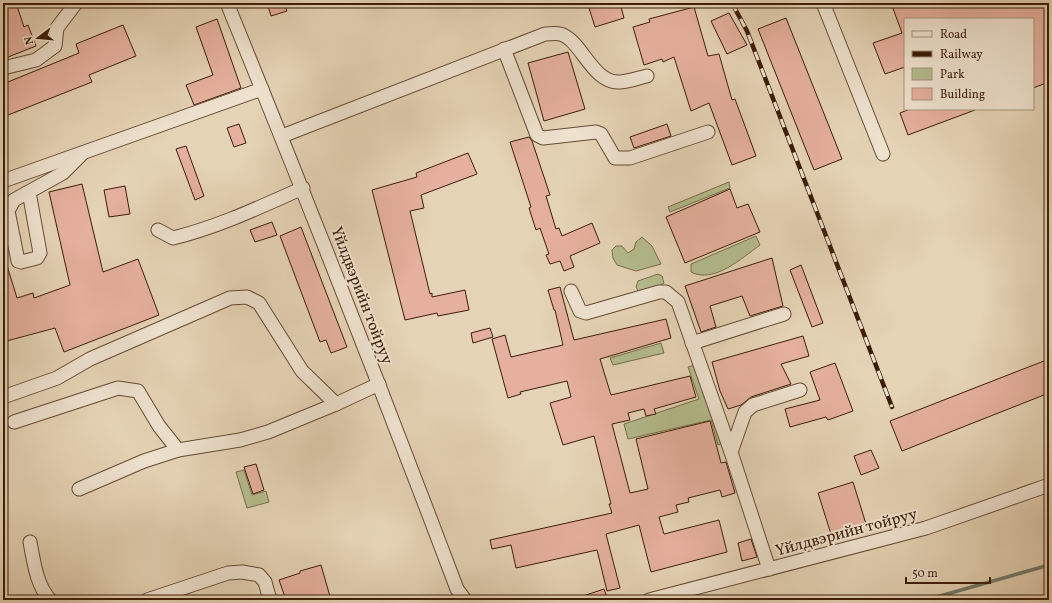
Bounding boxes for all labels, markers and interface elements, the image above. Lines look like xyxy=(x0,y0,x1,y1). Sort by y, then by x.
north arrow xyxy=(18,18,58,58)
legend xyxy=(904,18,1034,110)
text: Road xyxy=(940,27,967,43)
text: N xyxy=(22,34,38,46)
text: Railway xyxy=(940,47,983,63)
text: Park xyxy=(940,67,965,83)
text: Building xyxy=(940,87,985,103)
street label: Үйлдвэрийн тойруу xyxy=(325,224,398,368)
street label: Үйлдвэрийн тойруу xyxy=(773,503,920,562)
scale bar xyxy=(906,559,990,585)
text: 50 m xyxy=(912,566,938,582)

